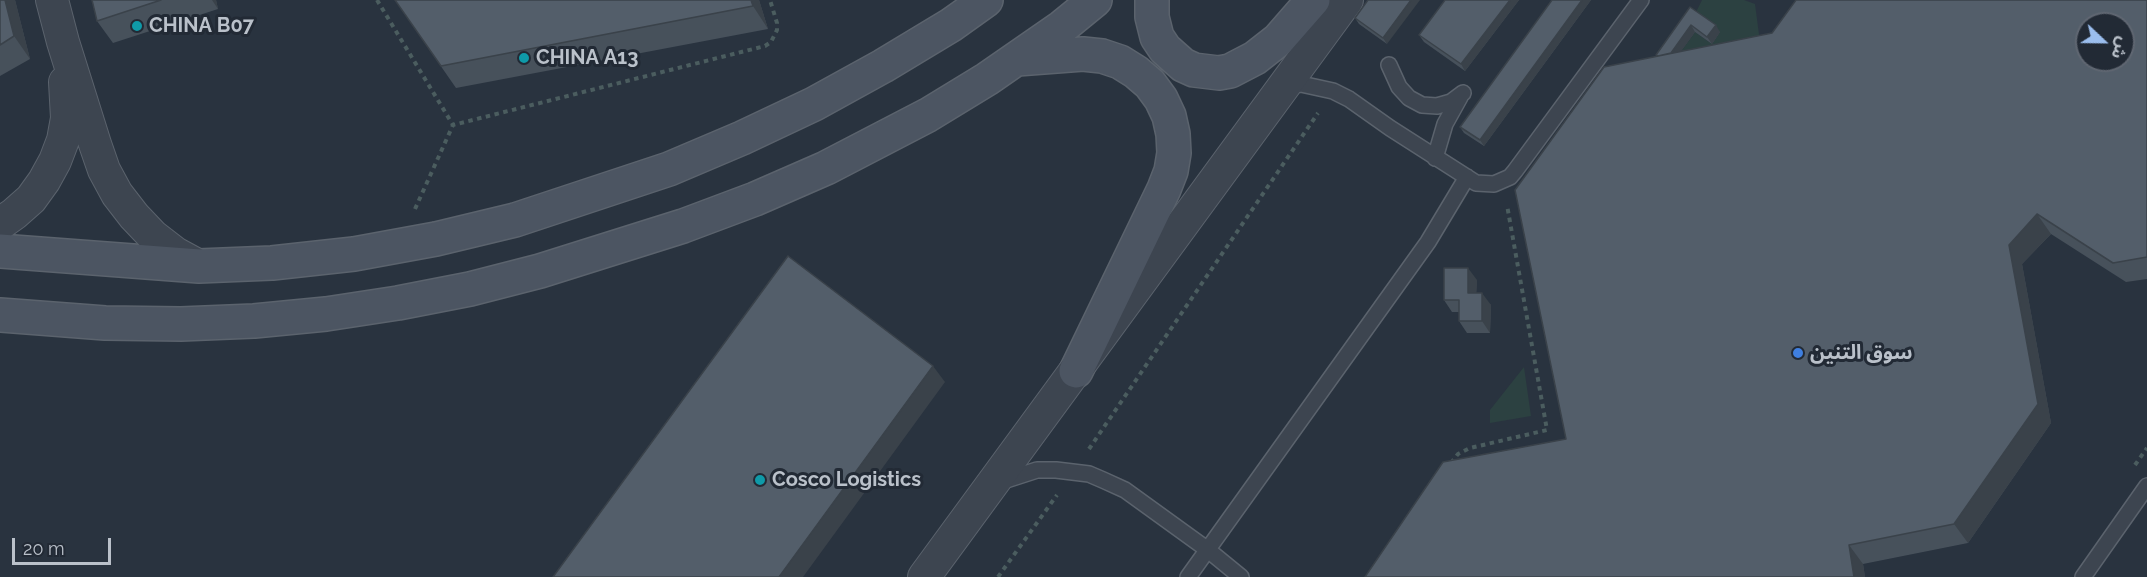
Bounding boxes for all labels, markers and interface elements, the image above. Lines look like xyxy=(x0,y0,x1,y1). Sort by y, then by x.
north arrow xyxy=(2075,12,2135,72)
place label: CHINA B07 xyxy=(149,14,254,38)
marker: CHINA B07 xyxy=(130,19,144,33)
text: ش xyxy=(2107,34,2133,62)
place label: CHINA A13 xyxy=(536,46,638,70)
marker: CHINA A13 xyxy=(517,51,531,65)
place label: سوق التنين xyxy=(1810,341,1912,365)
marker: سوق التنين xyxy=(1791,346,1805,360)
place label: Cosco Logistics xyxy=(772,468,921,492)
marker: Cosco Logistics xyxy=(753,473,767,487)
scale bar xyxy=(15,526,114,564)
text: 20 m xyxy=(23,538,65,559)

